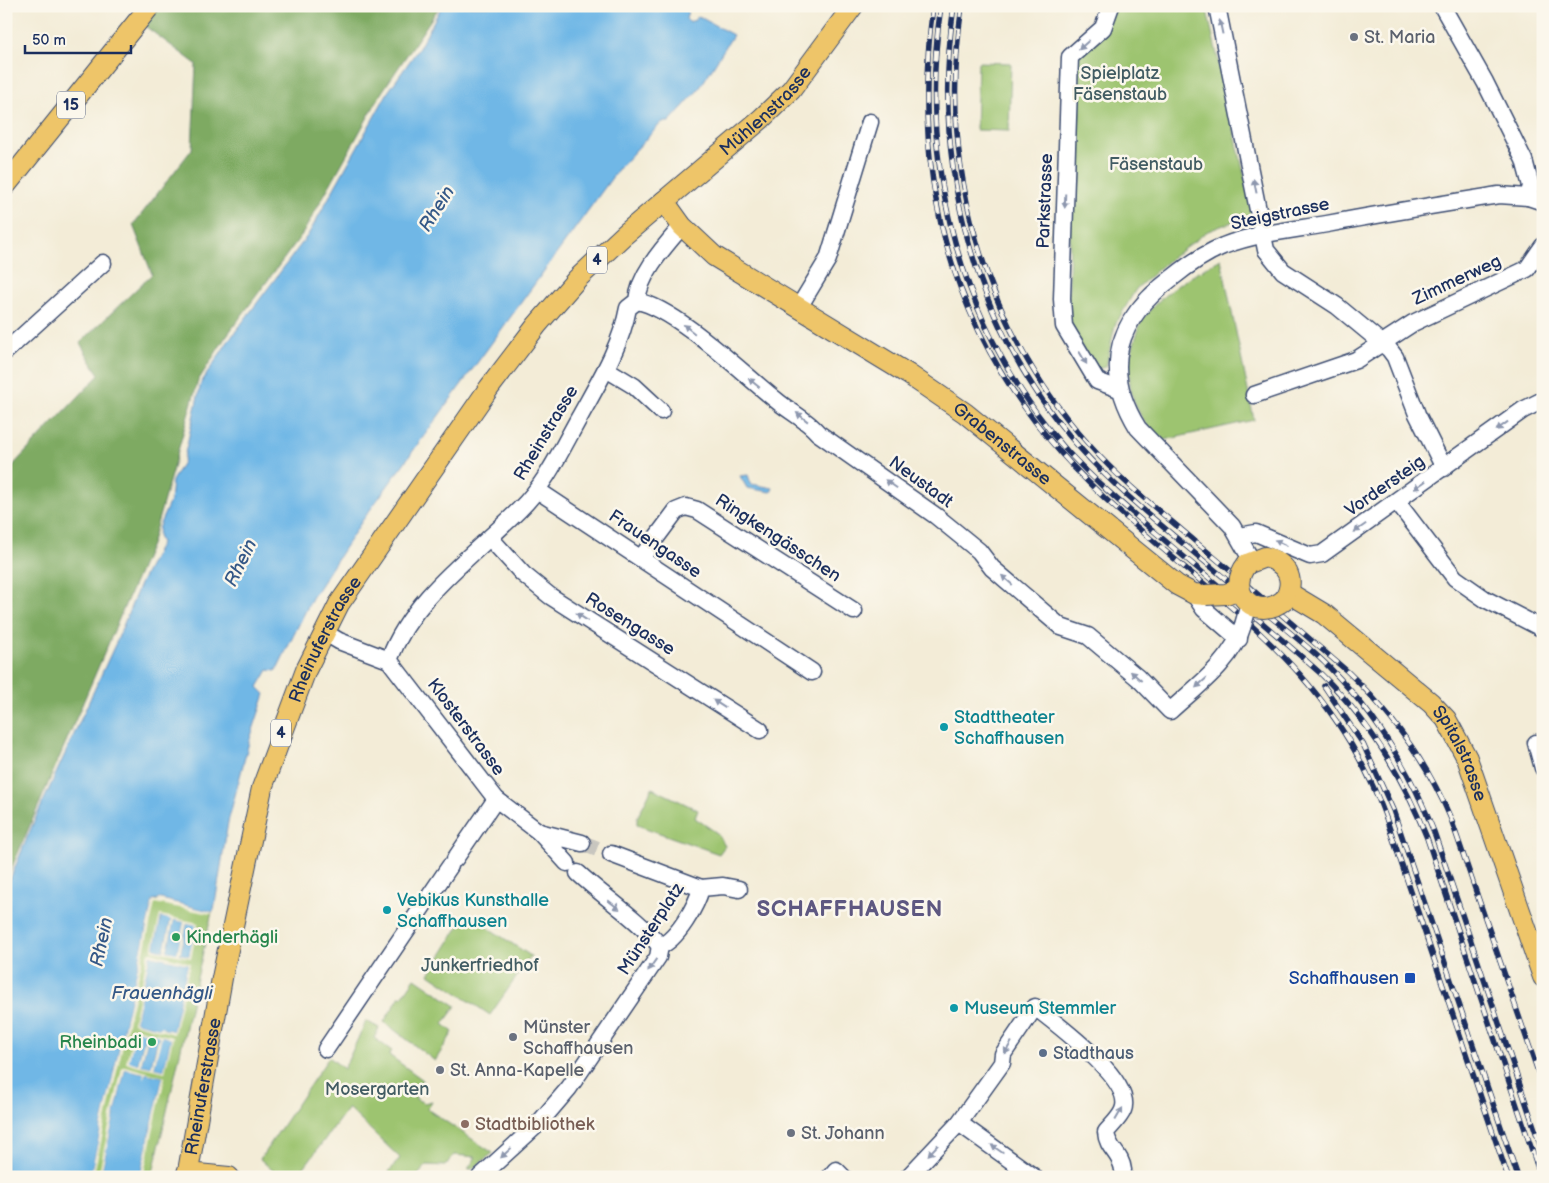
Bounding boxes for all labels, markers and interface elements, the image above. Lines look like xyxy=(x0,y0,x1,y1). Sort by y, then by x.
one-way arrow xyxy=(1217,19,1225,34)
scale bar xyxy=(25,22,131,54)
place label: St. Maria xyxy=(1364,27,1435,48)
text: 50 m xyxy=(32,31,66,50)
marker: St. Maria xyxy=(1348,31,1360,43)
one-way arrow xyxy=(1078,39,1090,51)
street label: Mühlenstrasse xyxy=(715,62,816,160)
park label: Spielplatz Fäsenstaub xyxy=(1073,63,1167,105)
road number: 15 xyxy=(57,92,85,118)
street label: Parkstrasse xyxy=(1033,153,1057,249)
park label: Fäsenstaub xyxy=(1109,154,1203,175)
one-way arrow xyxy=(1250,177,1258,193)
water label: Rhein xyxy=(414,182,460,236)
one-way arrow xyxy=(1061,193,1069,209)
street label: Steigstrasse xyxy=(1229,193,1332,235)
road number: 4 xyxy=(587,246,607,274)
street label: Zimmerweg xyxy=(1409,250,1505,310)
one-way arrow xyxy=(683,323,696,334)
one-way arrow xyxy=(1079,351,1088,365)
one-way arrow xyxy=(748,377,761,388)
street label: Rheinstrasse xyxy=(509,381,583,484)
street label: Grabenstrasse xyxy=(949,398,1056,490)
one-way arrow xyxy=(796,412,809,423)
one-way arrow xyxy=(1496,420,1509,431)
street label: Vordersteig xyxy=(1341,451,1429,521)
street label: Neustadt xyxy=(885,452,958,513)
one-way arrow xyxy=(885,479,898,490)
one-way arrow xyxy=(1414,480,1427,490)
street label: Ringkengässchen xyxy=(711,490,845,586)
street label: Frauengasse xyxy=(605,505,705,583)
one-way arrow xyxy=(1353,523,1366,533)
water label: Rhein xyxy=(220,536,262,590)
one-way arrow xyxy=(1274,539,1288,547)
street label: Rheinuferstrasse xyxy=(284,572,366,705)
one-way arrow xyxy=(1001,574,1013,586)
street label: Rosengasse xyxy=(581,588,679,660)
one-way arrow xyxy=(575,613,589,622)
one-way arrow xyxy=(1130,670,1142,682)
street label: Klosterstrasse xyxy=(423,674,510,780)
one-way arrow xyxy=(1195,677,1207,688)
one-way arrow xyxy=(713,699,726,709)
street label: Spitalstrasse xyxy=(1428,701,1492,804)
place label: Stadttheater Schaffhausen xyxy=(954,707,1064,749)
road number: 4 xyxy=(271,720,291,746)
marker: Stadttheater Schaffhausen xyxy=(938,721,950,733)
street label: Münsterplatz xyxy=(613,879,689,979)
place label: Vebikus Kunsthalle Schaffhausen xyxy=(397,890,549,932)
district label: SCHAFFHAUSEN xyxy=(757,896,943,923)
one-way arrow xyxy=(607,899,620,910)
marker: Vebikus Kunsthalle Schaffhausen xyxy=(381,904,393,916)
water label: Rhein xyxy=(86,915,118,969)
place label: Kinderhägli xyxy=(186,927,278,948)
marker: Kinderhägli xyxy=(170,931,182,943)
park label: Junkerfriedhof xyxy=(421,955,540,976)
one-way arrow xyxy=(647,958,657,972)
place label: Schaffhausen xyxy=(1289,968,1399,989)
marker: Schaffhausen xyxy=(1403,971,1417,985)
water label: Frauenhägli xyxy=(111,982,214,1005)
place label: Museum Stemmler xyxy=(964,998,1116,1019)
marker: Museum Stemmler xyxy=(948,1002,960,1014)
street label: Rheinuferstrasse xyxy=(181,1016,225,1157)
place label: Münster Schaffhausen xyxy=(523,1017,633,1059)
marker: Münster Schaffhausen xyxy=(507,1031,519,1043)
place label: Rheinbadi xyxy=(59,1032,142,1053)
marker: Rheinbadi xyxy=(146,1036,158,1048)
one-way arrow xyxy=(1003,1041,1012,1054)
place label: Stadthaus xyxy=(1053,1043,1134,1064)
marker: Stadthaus xyxy=(1037,1047,1049,1059)
place label: St. Anna-Kapelle xyxy=(450,1060,584,1081)
marker: St. Anna-Kapelle xyxy=(434,1064,446,1076)
park label: Mosergarten xyxy=(325,1079,429,1100)
one-way arrow xyxy=(1115,1106,1123,1121)
place label: Stadtbibliothek xyxy=(475,1114,595,1135)
marker: Stadtbibliothek xyxy=(459,1118,471,1130)
place label: St. Johann xyxy=(801,1123,885,1144)
marker: St. Johann xyxy=(785,1127,797,1139)
one-way arrow xyxy=(927,1143,939,1155)
one-way arrow xyxy=(990,1144,1003,1154)
one-way arrow xyxy=(501,1147,513,1159)

